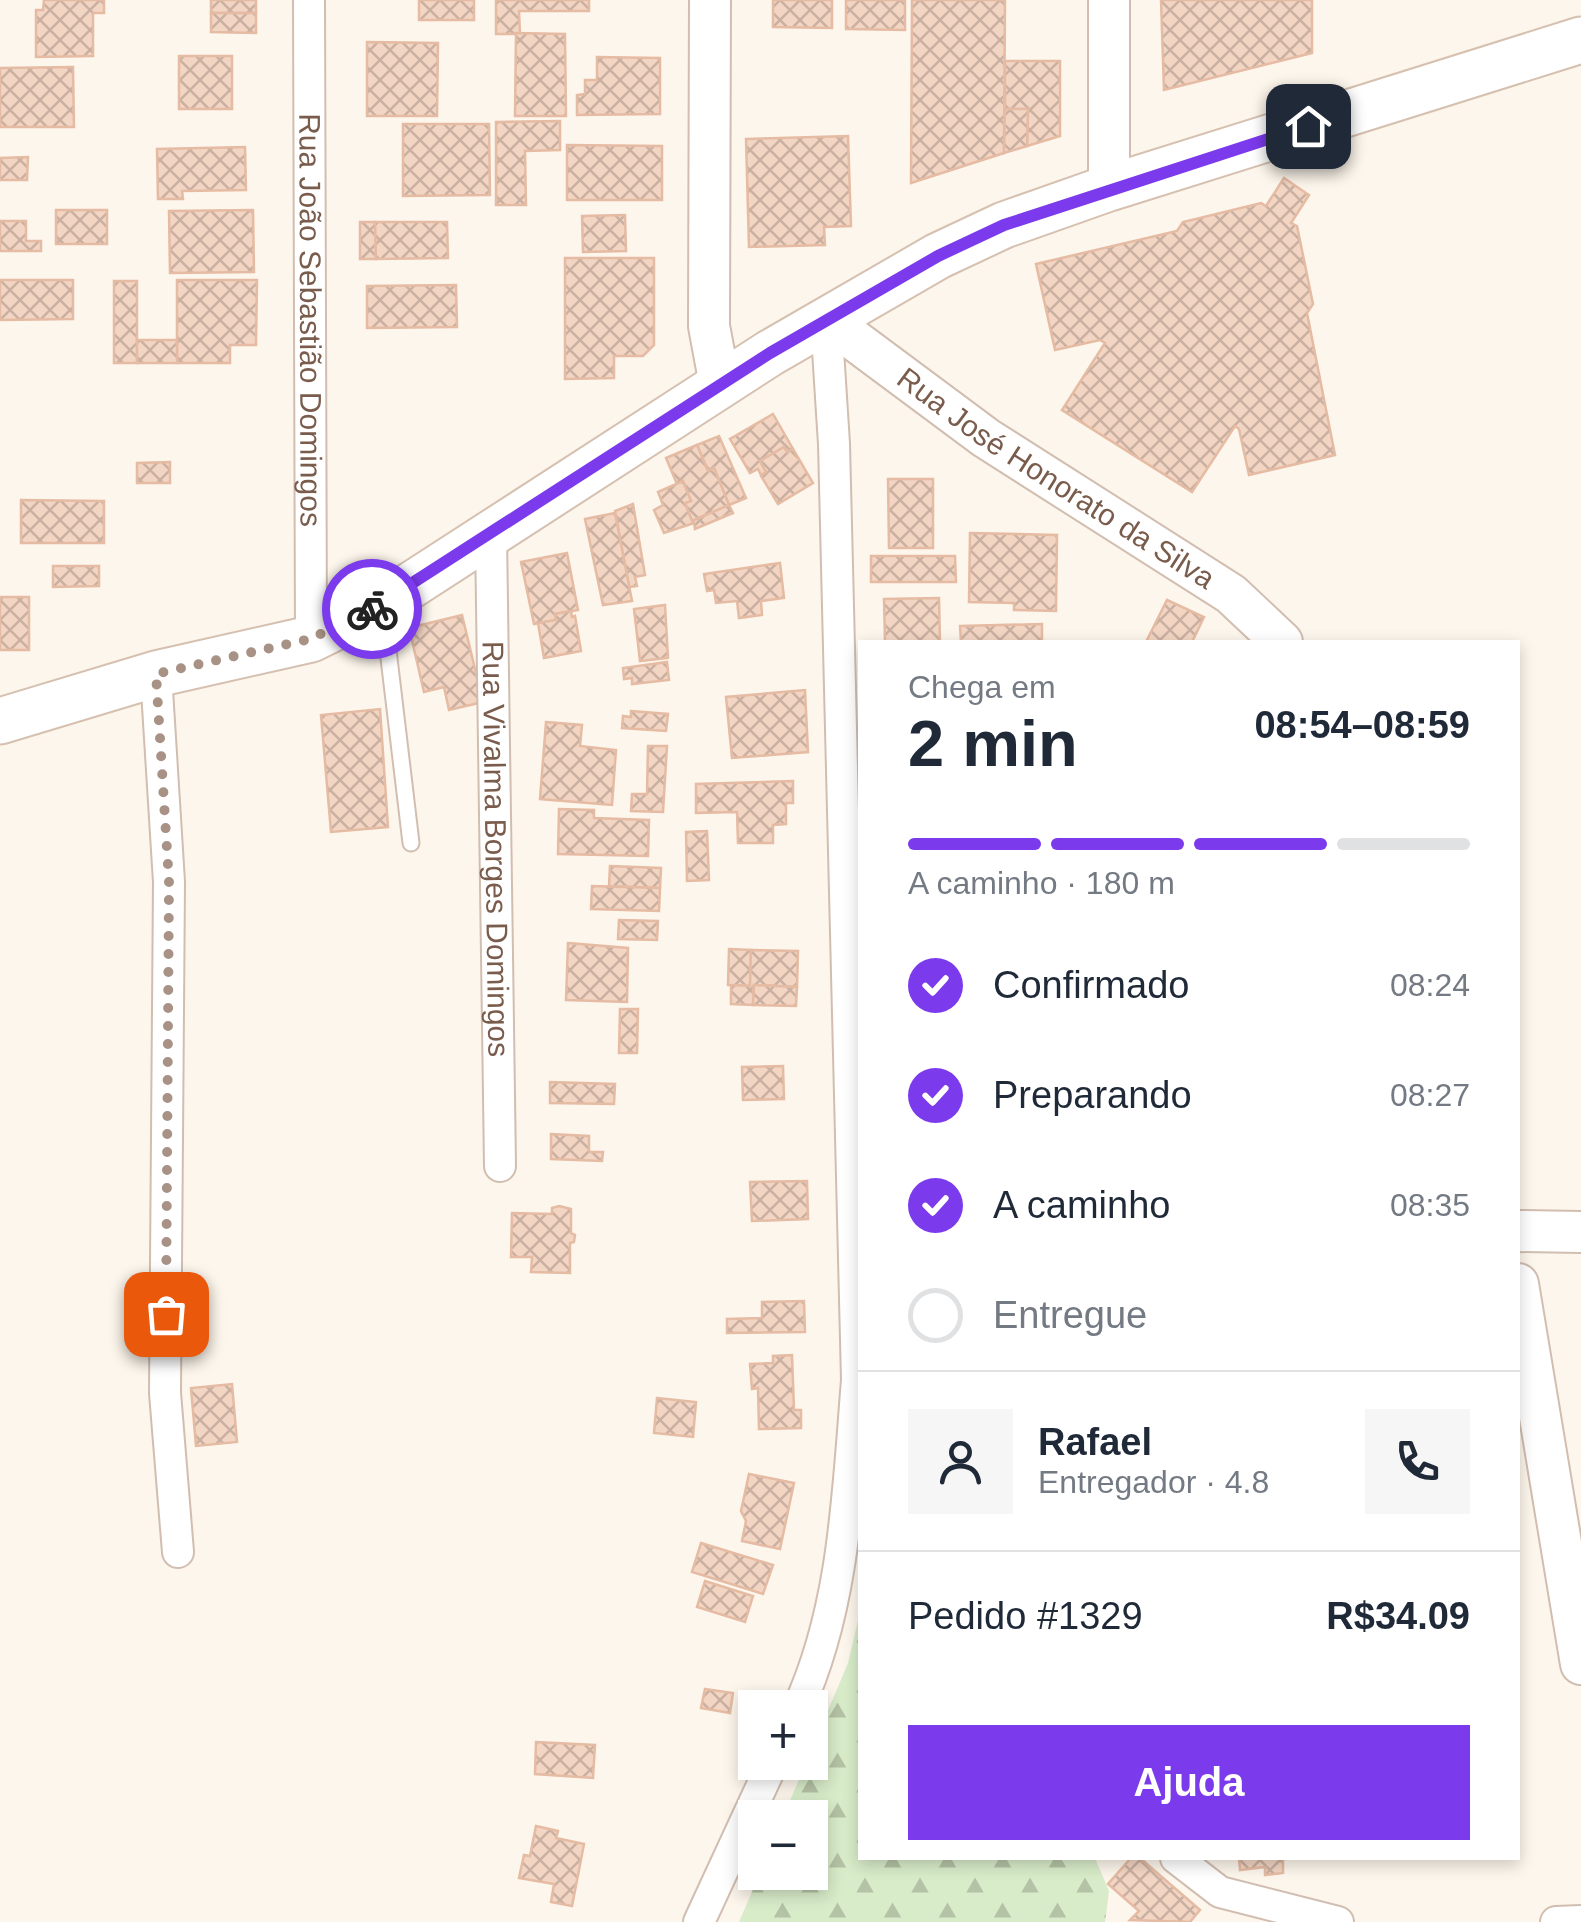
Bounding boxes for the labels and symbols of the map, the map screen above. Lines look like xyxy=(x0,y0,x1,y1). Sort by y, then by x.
pin xyxy=(1266,84,1351,169)
street label: Rua João Sebastião Domingos xyxy=(293,113,328,527)
street label: Rua José Honorato da Silva xyxy=(891,361,1221,595)
courier xyxy=(322,559,422,659)
street label: Rua Vivalma Borges Domingos xyxy=(477,641,515,1057)
pin xyxy=(124,1272,209,1357)

